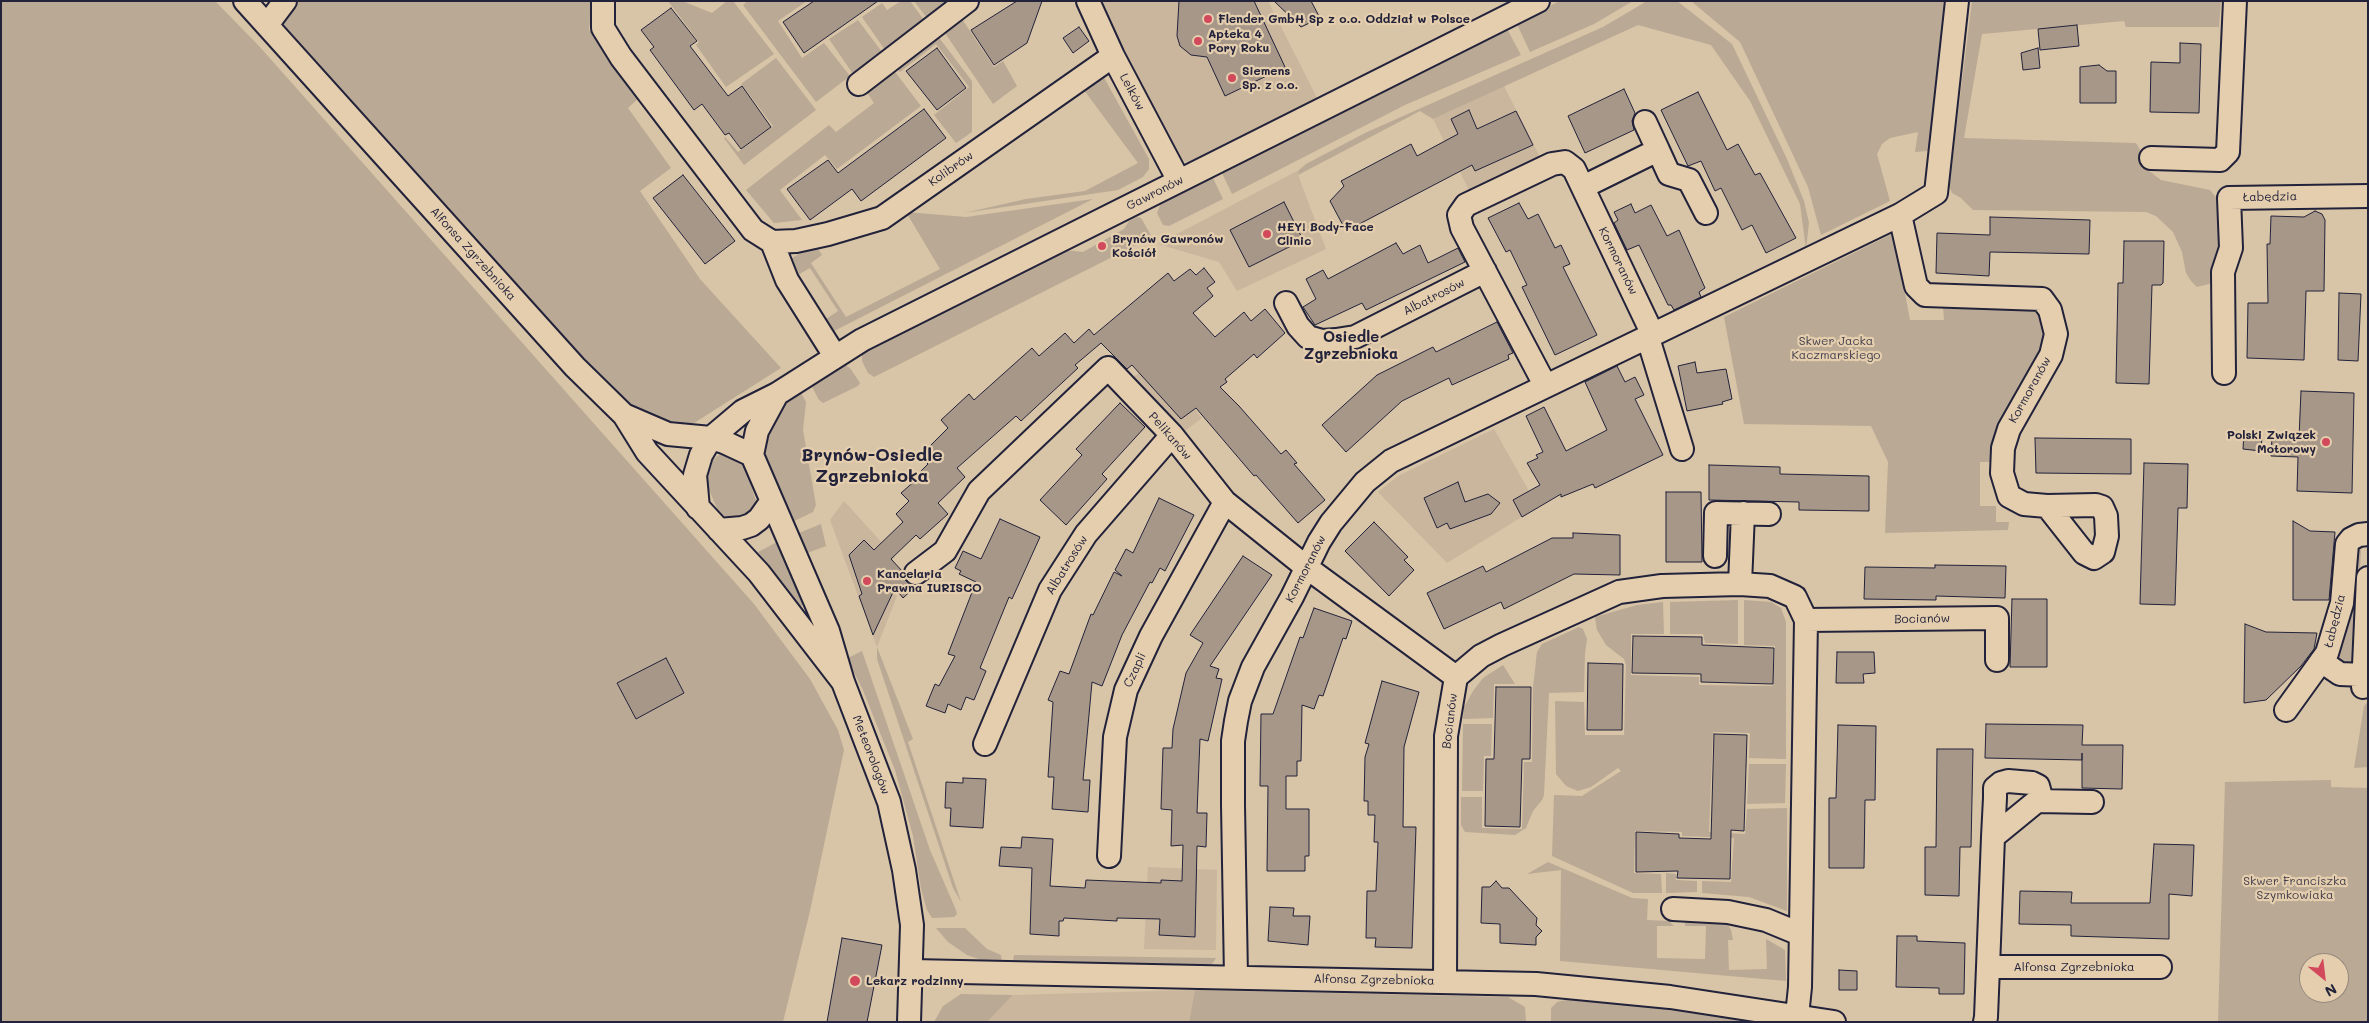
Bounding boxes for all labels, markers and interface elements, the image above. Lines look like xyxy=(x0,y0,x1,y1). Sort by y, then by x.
place label: Flender GmbH Sp z o.o. Oddział w Polsce xyxy=(1218,12,1470,26)
marker: Flender GmbH Sp z o.o. Oddział w Polsce xyxy=(1202,13,1214,25)
place label: Apteka 4 Pory Roku xyxy=(1208,27,1269,55)
marker: Apteka 4 Pory Roku xyxy=(1192,35,1204,47)
place label: Siemens Sp. z o.o. xyxy=(1242,64,1298,92)
street label: Lelków xyxy=(1116,71,1148,113)
marker: Siemens Sp. z o.o. xyxy=(1226,72,1238,84)
street label: Kolibrów xyxy=(926,148,976,190)
street label: Gawronów xyxy=(1124,173,1186,213)
street label: Łabędzia xyxy=(2243,189,2297,205)
street label: Alfonsa Zgrzebnioka xyxy=(427,204,519,304)
place label: HEY! Body-Face Clinic xyxy=(1277,220,1374,248)
street label: Kormoranów xyxy=(1595,225,1641,297)
marker: HEY! Body-Face Clinic xyxy=(1261,228,1273,240)
place label: Brynów Gawronów Kościół xyxy=(1112,232,1223,260)
marker: Brynów Gawronów Kościół xyxy=(1096,240,1108,252)
street label: Albatrosów xyxy=(1401,275,1467,319)
district label: Osiedle Zgrzebnioka xyxy=(1304,328,1398,363)
park label: Skwer Jacka Kaczmarskiego xyxy=(1792,334,1880,362)
street label: Kormoranów xyxy=(2006,354,2054,426)
street label: Pelikanów xyxy=(1145,409,1195,463)
place label: Polski Związek Motorowy xyxy=(2227,428,2316,456)
marker: Polski Związek Motorowy xyxy=(2320,436,2332,448)
district label: Brynów-Osiedle Zgrzebnioka xyxy=(801,444,943,486)
street label: Albatrosów xyxy=(1043,533,1091,597)
street label: Kormoranów xyxy=(1283,533,1329,605)
place label: Kancelaria Prawna IURISCO xyxy=(877,567,982,595)
marker: Kancelaria Prawna IURISCO xyxy=(861,575,873,587)
street label: Łabędzia xyxy=(2321,593,2349,649)
street label: Bocianów xyxy=(1894,611,1950,627)
street label: Czapli xyxy=(1121,650,1149,690)
street label: Bocianów xyxy=(1439,692,1461,750)
street label: Meteorologów xyxy=(849,713,893,797)
park label: Skwer Franciszka Szymkowiaka xyxy=(2243,874,2347,902)
north arrow xyxy=(2299,953,2349,1003)
street label: Alfonsa Zgrzebnioka xyxy=(2014,960,2134,974)
street label: Alfonsa Zgrzebnioka xyxy=(1313,972,1435,988)
marker: Lekarz rodzinny xyxy=(848,974,862,988)
place label: Lekarz rodzinny xyxy=(866,974,964,988)
text: N xyxy=(2322,980,2340,1002)

